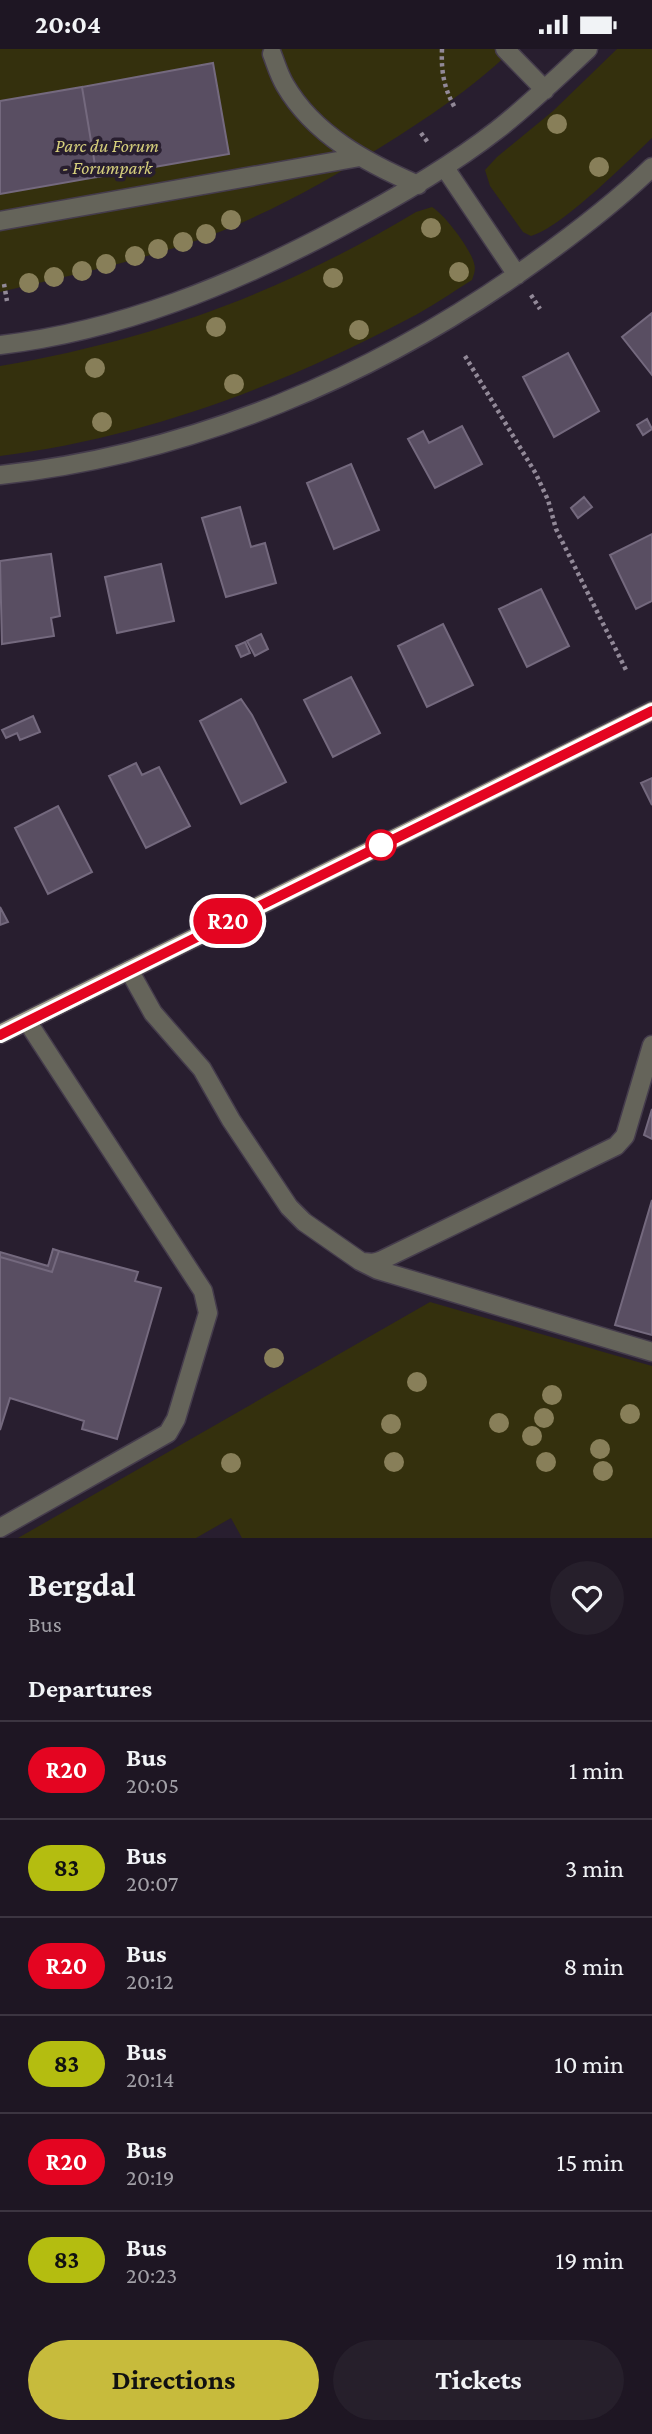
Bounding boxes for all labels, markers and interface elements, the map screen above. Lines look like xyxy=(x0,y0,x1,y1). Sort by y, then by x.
text: 20:04 xyxy=(35,10,101,39)
park label: Parc du Forum - Forumpark xyxy=(55,135,159,178)
unlabelled marker xyxy=(366,830,396,860)
line badge: R20 xyxy=(188,898,268,944)
text: R20 xyxy=(207,907,249,934)
button: heart xyxy=(550,1561,624,1635)
text: Bergdal xyxy=(28,1566,136,1603)
text: Bus xyxy=(28,1611,62,1637)
text: Departures xyxy=(28,1674,152,1703)
text: Bus xyxy=(126,1743,167,1772)
text: R20 xyxy=(46,1756,87,1783)
text: 1 min xyxy=(569,1756,624,1785)
text: 20:05 xyxy=(126,1772,179,1798)
text: Bus xyxy=(126,1841,167,1870)
text: 83 xyxy=(54,1854,79,1881)
text: 3 min xyxy=(565,1854,624,1883)
text: 20:07 xyxy=(126,1870,178,1896)
text: Bus xyxy=(126,1939,167,1968)
text: R20 xyxy=(46,1952,87,1979)
text: 8 min xyxy=(563,1952,624,1981)
text: 20:12 xyxy=(126,1968,174,1994)
text: Bus xyxy=(126,2037,167,2066)
text: 83 xyxy=(54,2050,79,2077)
text: 10 min xyxy=(554,2050,624,2079)
text: 20:14 xyxy=(126,2066,175,2092)
text: Bus xyxy=(126,2135,167,2164)
text: R20 xyxy=(46,2148,87,2175)
text: 15 min xyxy=(557,2148,624,2177)
text: 20:19 xyxy=(126,2164,175,2190)
text: Bus xyxy=(126,2233,167,2262)
text: 83 xyxy=(54,2246,79,2273)
text: 19 min xyxy=(556,2246,624,2275)
text: 20:23 xyxy=(126,2262,177,2288)
button: Directions xyxy=(28,2340,319,2420)
button: Tickets xyxy=(333,2340,624,2420)

